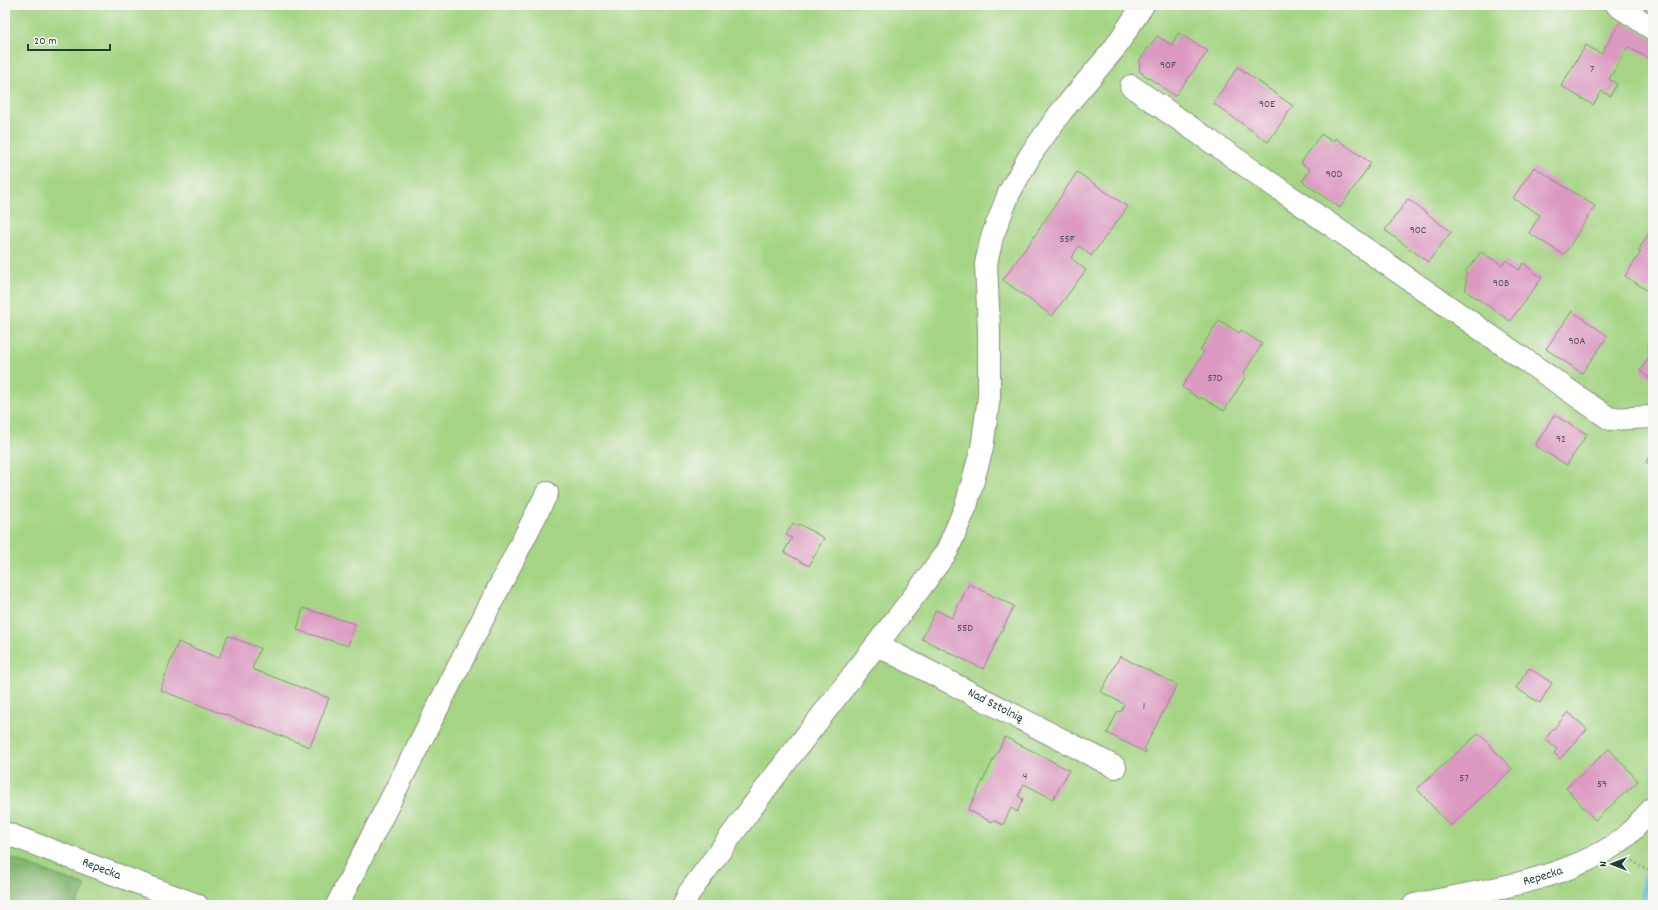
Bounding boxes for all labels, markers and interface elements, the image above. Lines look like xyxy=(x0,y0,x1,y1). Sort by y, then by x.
scale bar xyxy=(28,26,110,52)
text: 20 m xyxy=(34,33,57,50)
house number: 90F xyxy=(1160,58,1176,74)
house number: 7 xyxy=(1590,62,1594,78)
house number: 90E xyxy=(1259,97,1275,113)
house number: 90D xyxy=(1326,167,1343,183)
house number: 90C xyxy=(1410,223,1427,239)
house number: 55F xyxy=(1059,232,1075,248)
house number: 90B xyxy=(1493,276,1509,292)
house number: 90A xyxy=(1568,334,1586,350)
house number: 57D xyxy=(1208,371,1223,387)
house number: 92 xyxy=(1556,432,1566,448)
house number: 55D xyxy=(957,621,973,637)
street label: Nad Sztolnią xyxy=(964,683,1027,728)
house number: 1 xyxy=(1143,699,1145,715)
house number: 4 xyxy=(1023,769,1027,785)
house number: 57 xyxy=(1459,771,1469,787)
house number: 59 xyxy=(1597,777,1607,793)
north arrow xyxy=(1592,844,1632,884)
street label: Repecka xyxy=(79,853,125,885)
street label: Repecka xyxy=(1521,861,1566,891)
text: N xyxy=(1596,861,1612,867)

